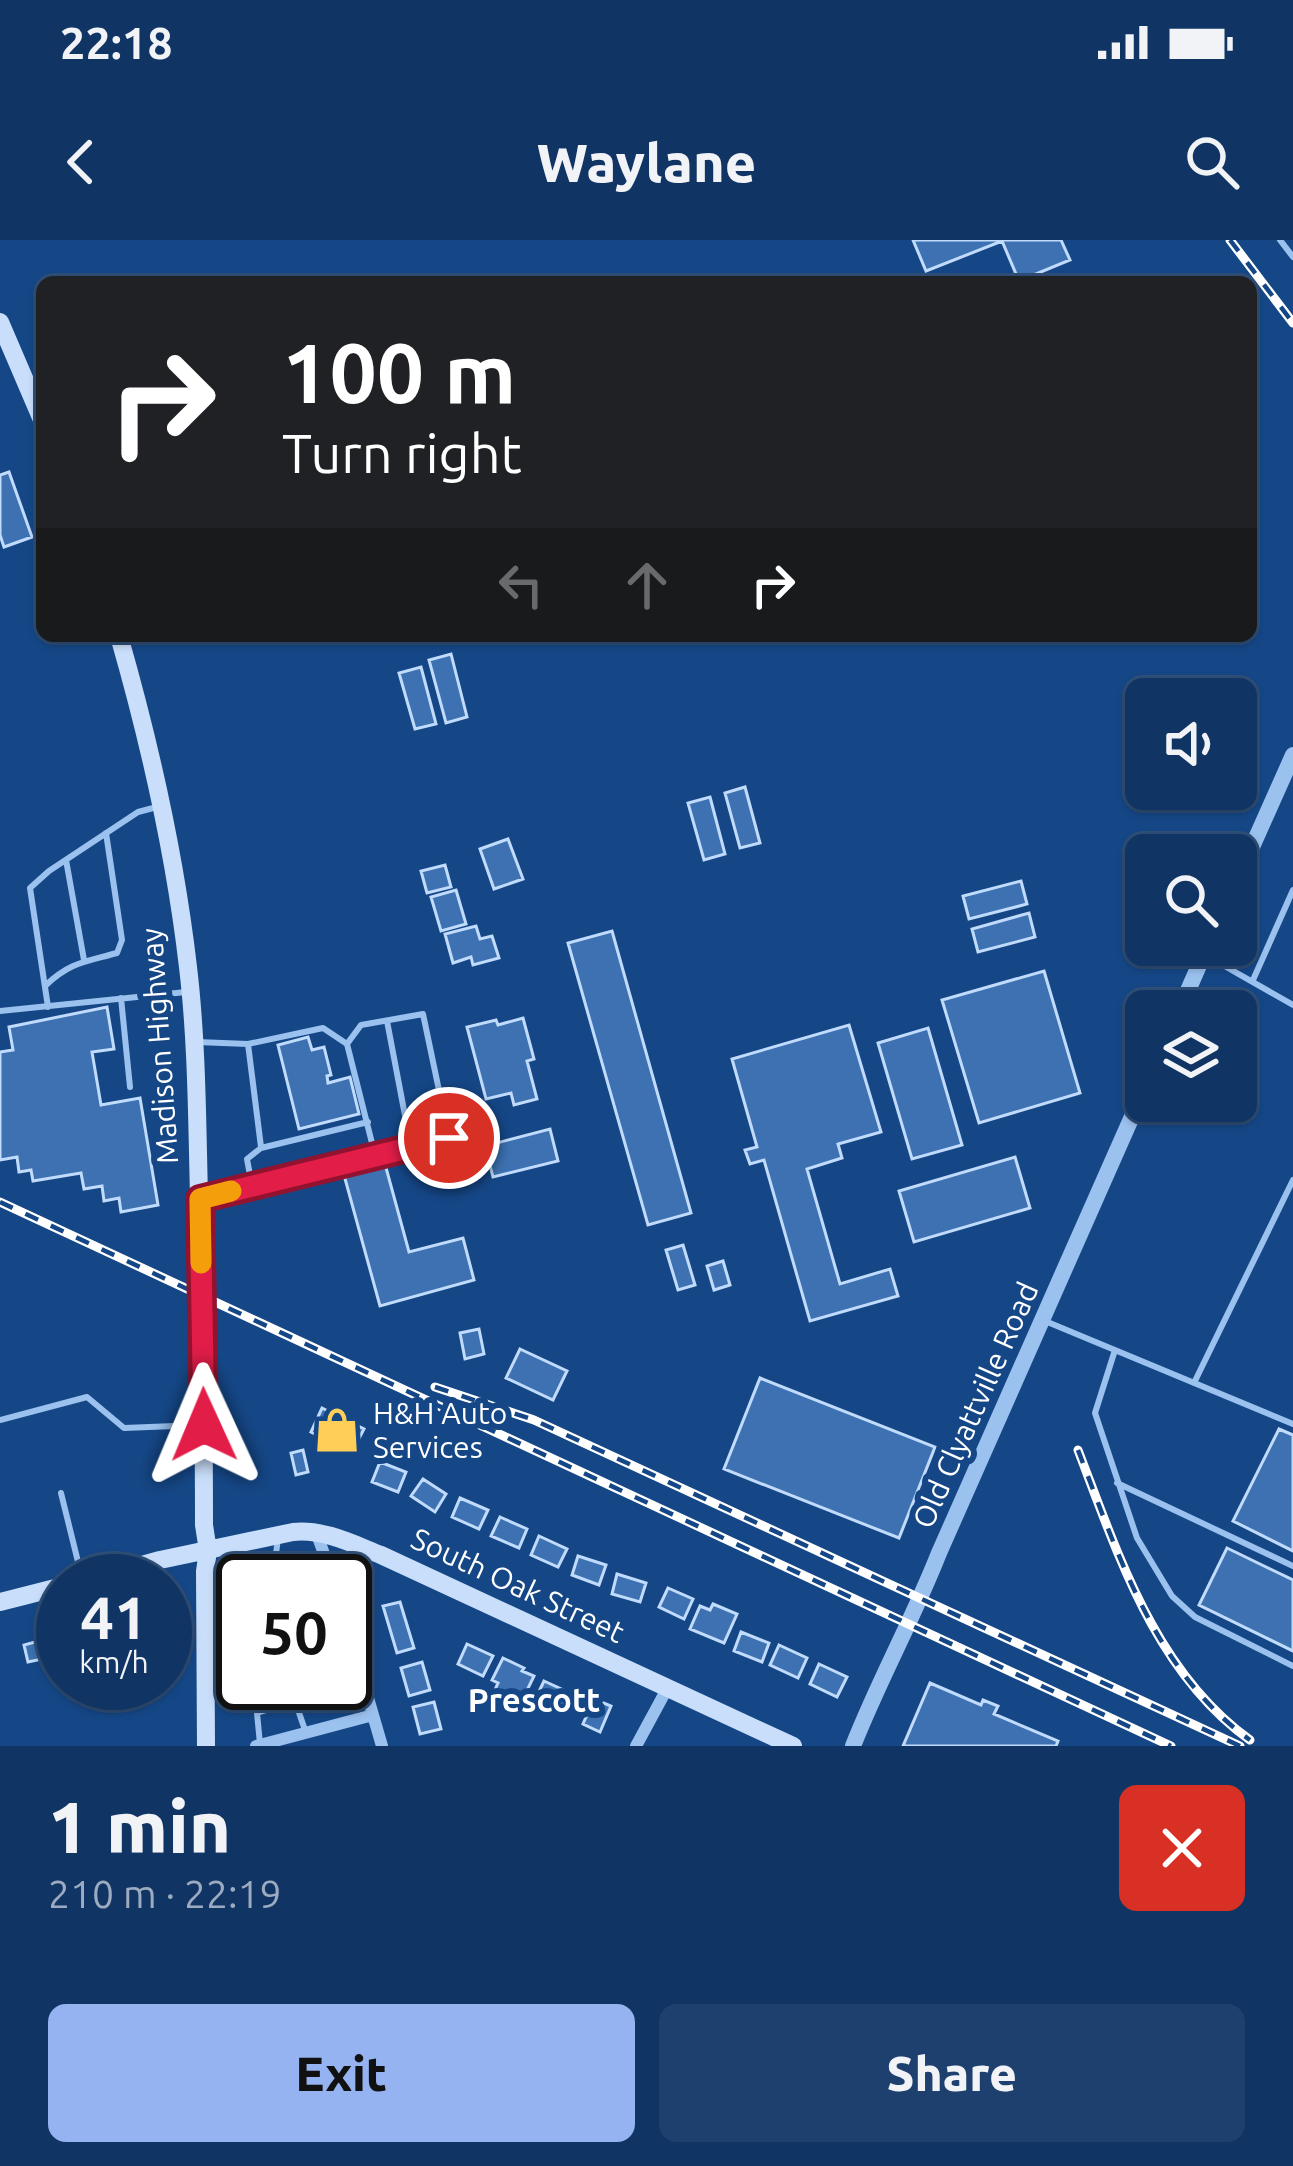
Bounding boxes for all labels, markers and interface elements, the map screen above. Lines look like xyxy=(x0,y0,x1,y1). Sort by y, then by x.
text: 22:18 xyxy=(60,17,173,68)
icon: back xyxy=(48,129,114,195)
icon: search xyxy=(1179,129,1245,195)
text: Waylane xyxy=(537,132,756,192)
icon: right xyxy=(84,324,240,480)
text: 100 m xyxy=(282,325,516,419)
text: Turn right xyxy=(282,423,522,483)
icon: left xyxy=(488,552,554,618)
icon: ahead xyxy=(614,552,680,618)
icon: right xyxy=(740,552,806,618)
map controls xyxy=(1125,678,1257,1122)
button: sound xyxy=(1125,678,1257,810)
button: search xyxy=(1125,834,1257,966)
street label: Madison Highway xyxy=(134,927,184,1165)
button: layers xyxy=(1125,990,1257,1122)
pin xyxy=(398,1087,500,1189)
icon: arrive xyxy=(416,1105,482,1171)
street label: Old Clyattville Road xyxy=(905,1277,1045,1533)
position arrow xyxy=(141,1362,267,1488)
place label: H&H Auto Services xyxy=(373,1396,507,1464)
shop icon: H&H Auto Services xyxy=(312,1405,362,1455)
street label: South Oak Street xyxy=(406,1521,630,1649)
speed limit sign: 50 xyxy=(216,1554,372,1710)
text: 41 xyxy=(80,1583,148,1650)
text: km/h xyxy=(79,1645,149,1679)
district label: Prescott xyxy=(468,1681,600,1718)
button: close xyxy=(1119,1785,1245,1911)
text: 1 min xyxy=(48,1786,231,1867)
text: 210 m · 22:19 xyxy=(48,1872,282,1915)
button: Exit xyxy=(48,2004,635,2142)
button: Share xyxy=(659,2004,1245,2142)

